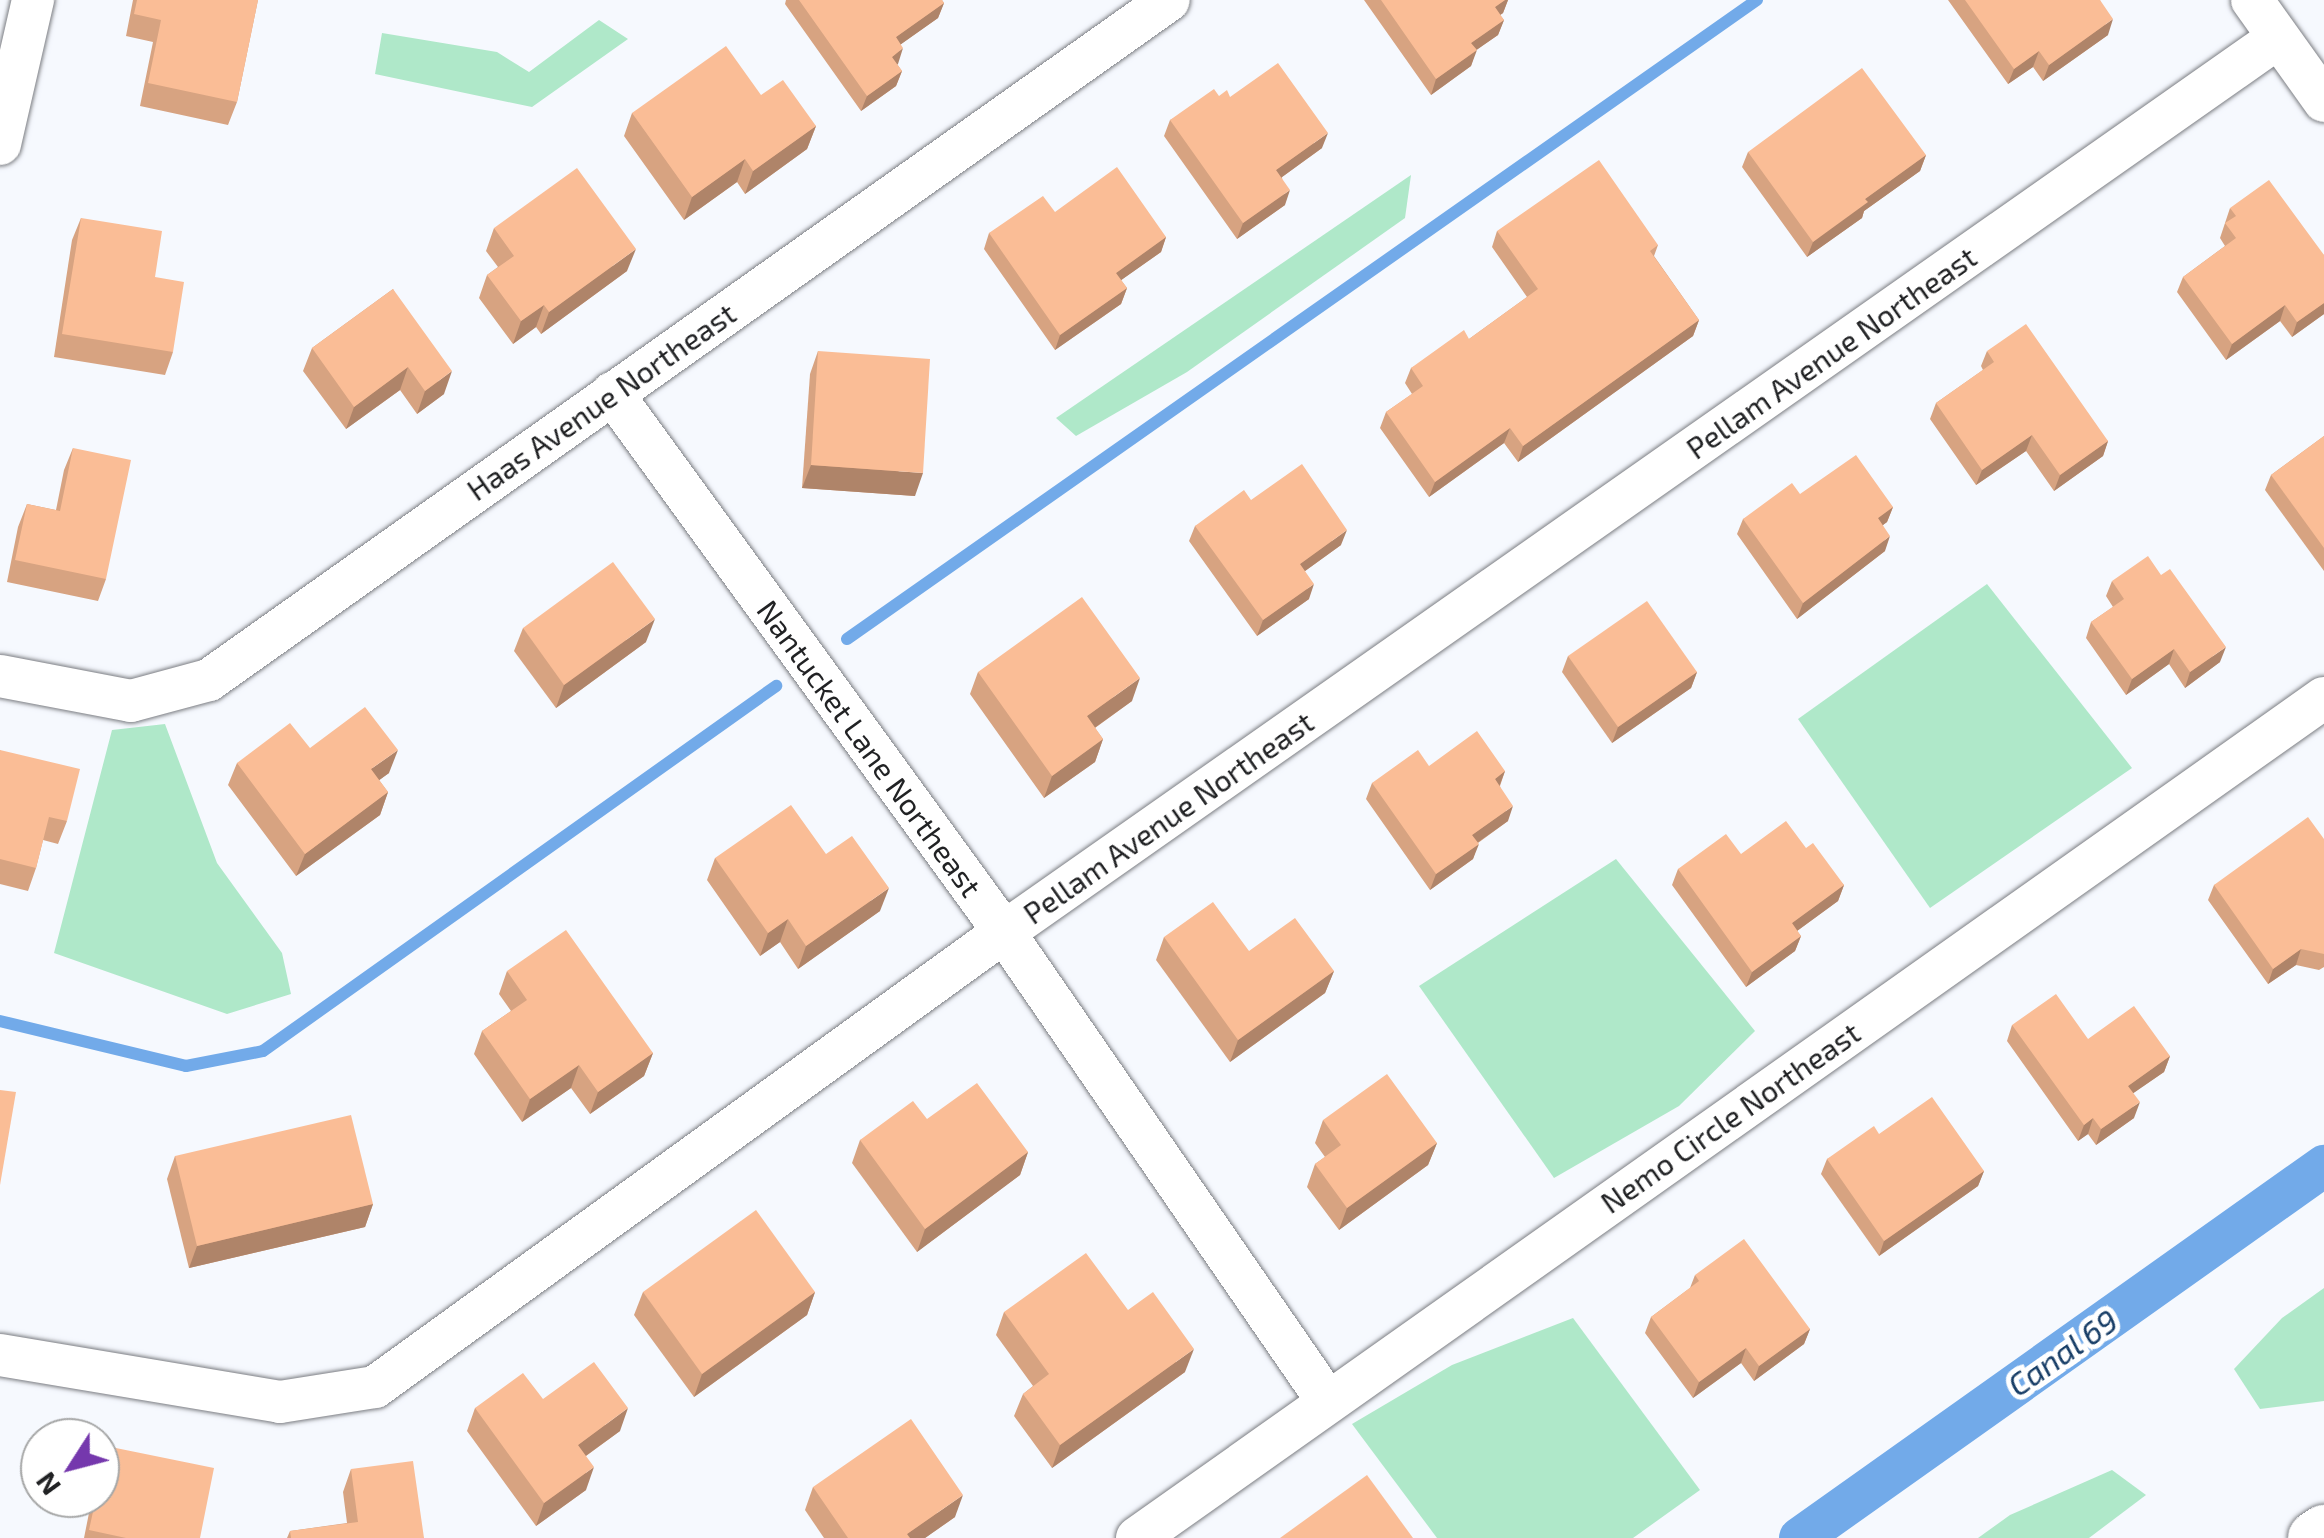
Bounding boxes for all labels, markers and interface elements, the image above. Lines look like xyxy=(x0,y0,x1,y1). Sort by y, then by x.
street label: Pellam Avenue Northeast xyxy=(1679,238,1983,466)
street label: Haas Avenue Northeast xyxy=(459,294,743,508)
street label: Nantucket Lane Northeast xyxy=(750,593,990,903)
street label: Pellam Avenue Northeast xyxy=(1016,703,1320,931)
street label: Nemo Circle Northeast xyxy=(1593,1014,1867,1220)
water label: Canal 69 xyxy=(1999,1300,2125,1404)
north arrow xyxy=(20,1418,120,1518)
text: N xyxy=(28,1466,67,1503)

